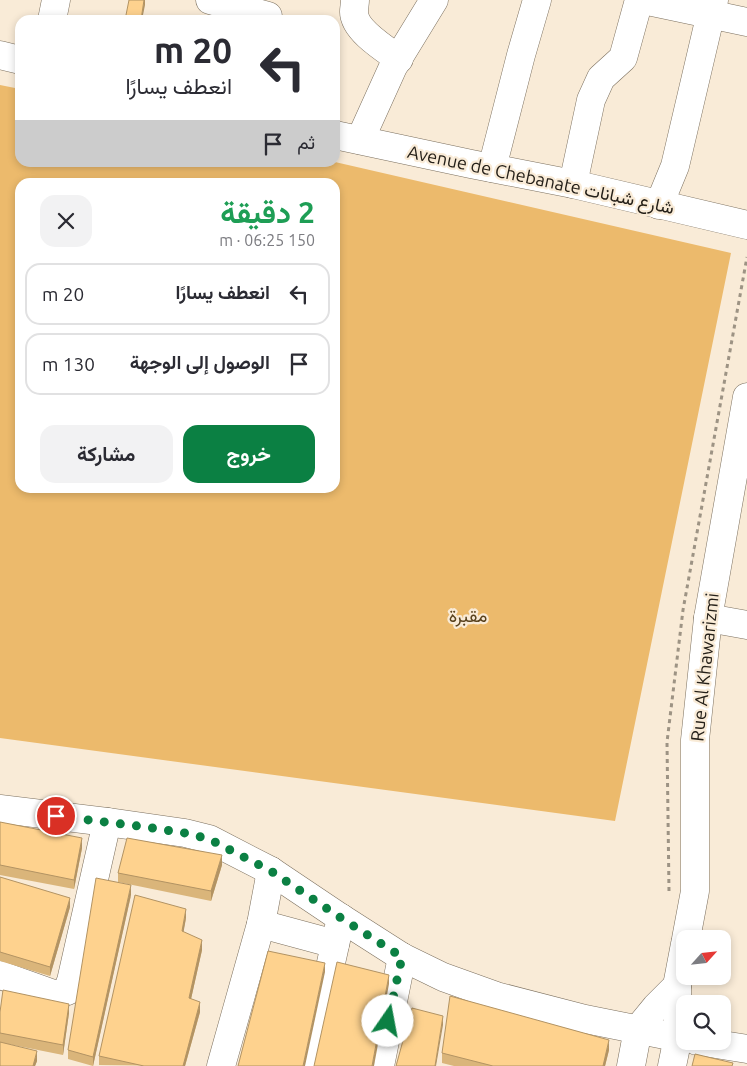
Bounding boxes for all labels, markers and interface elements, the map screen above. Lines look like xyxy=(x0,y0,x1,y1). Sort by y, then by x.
text: 20 m xyxy=(154,30,232,70)
icon: left xyxy=(250,35,315,100)
text: انعطف يسارًا xyxy=(125,73,232,98)
icon: arrive xyxy=(259,130,287,158)
text: ثم xyxy=(297,131,315,153)
street label: Avenue de Chebanate شارع شبانات xyxy=(405,141,676,220)
button: close xyxy=(40,195,92,247)
text: 2 دقيقة xyxy=(220,195,315,229)
text: 150 m · 06:25 xyxy=(219,231,315,249)
icon: left xyxy=(285,280,313,308)
text: انعطف يسارًا xyxy=(176,281,270,303)
text: 20 m xyxy=(42,283,84,305)
icon: arrive xyxy=(285,350,313,378)
text: الوصول إلى الوجهة xyxy=(130,351,270,373)
text: 130 m xyxy=(42,353,95,375)
button: مشاركة xyxy=(40,425,173,483)
button: خروج xyxy=(183,425,315,483)
street label: Rue Al Khawarizmi xyxy=(686,592,722,742)
park label: مقبرة xyxy=(449,605,487,627)
pin xyxy=(35,795,77,837)
icon: arrive xyxy=(42,802,70,830)
north arrow xyxy=(676,930,731,985)
map controls xyxy=(676,930,731,1050)
position arrow xyxy=(361,994,413,1046)
button: search xyxy=(676,995,731,1050)

